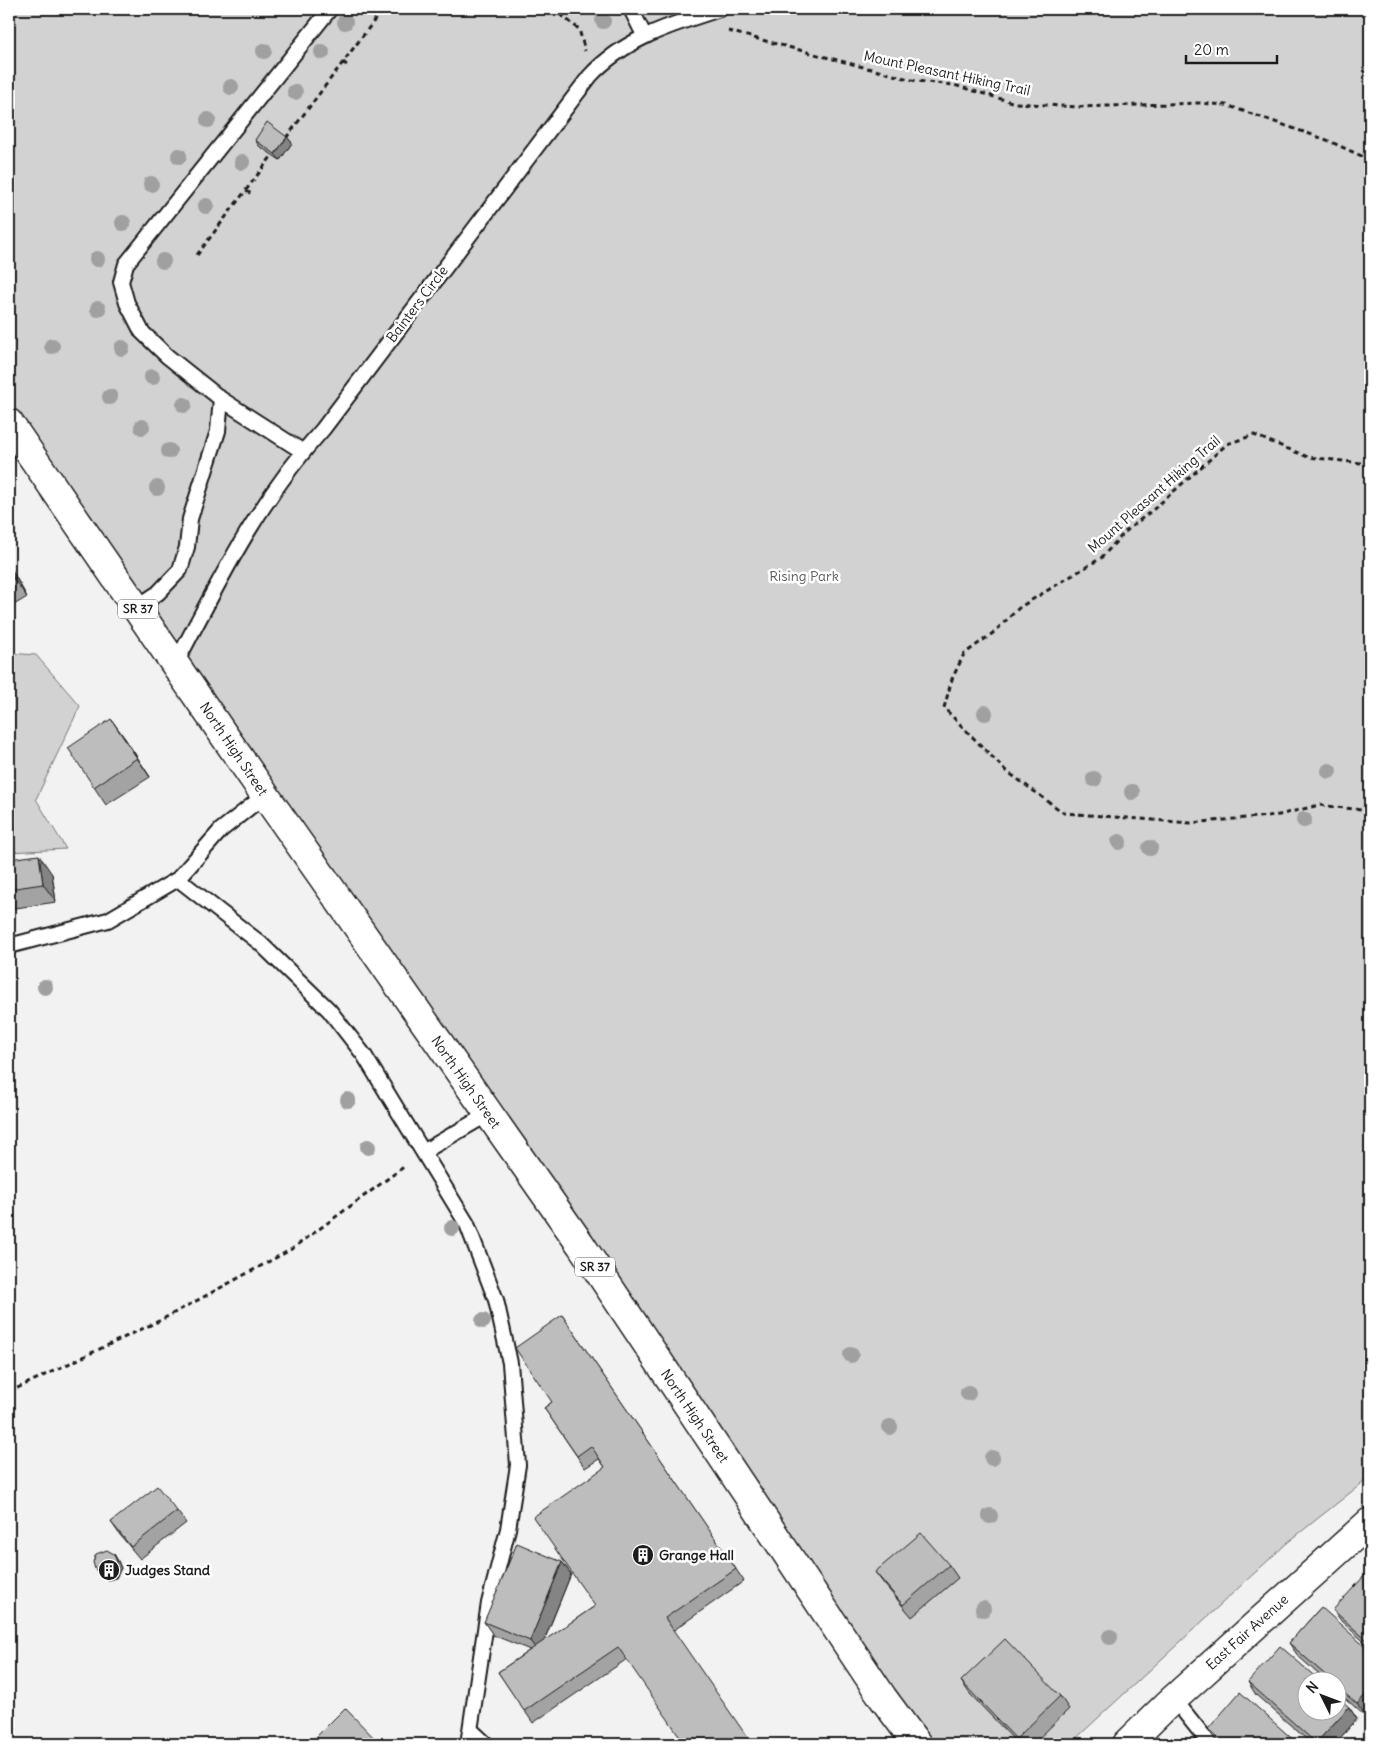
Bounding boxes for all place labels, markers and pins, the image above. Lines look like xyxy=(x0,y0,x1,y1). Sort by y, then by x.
building icon: Grange Hall xyxy=(631,1543,655,1567)
place label: Grange Hall xyxy=(659,1546,734,1564)
building icon: Judges Stand xyxy=(97,1558,121,1582)
place label: Judges Stand xyxy=(125,1561,211,1579)

